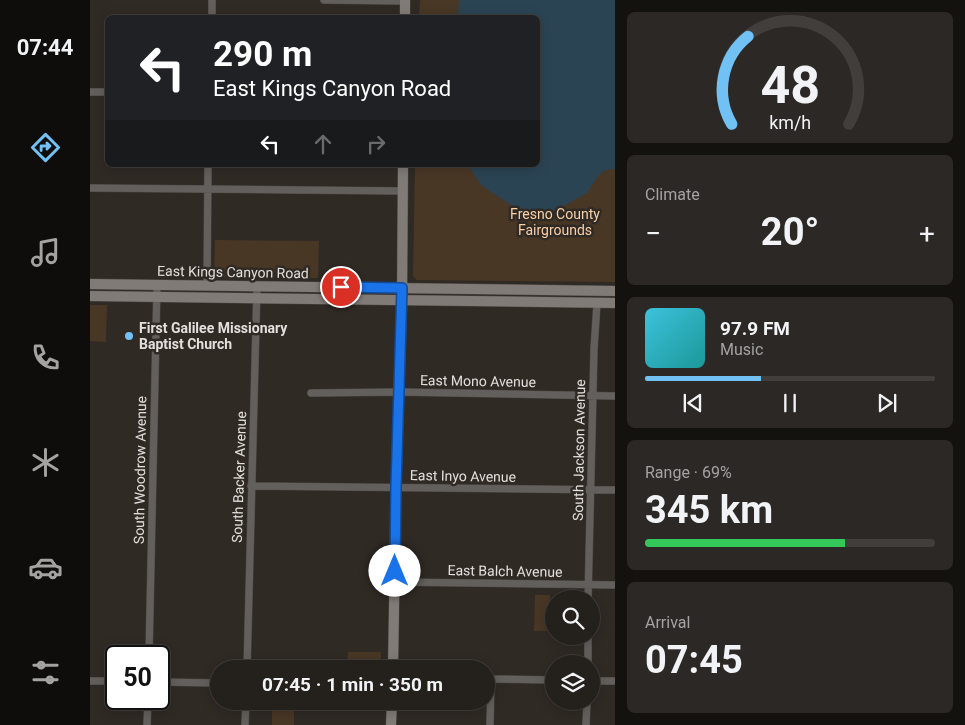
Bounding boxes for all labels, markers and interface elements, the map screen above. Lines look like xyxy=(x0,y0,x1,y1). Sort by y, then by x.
text: 290 m xyxy=(213,34,312,75)
text: 07:44 xyxy=(17,35,73,60)
icon: left xyxy=(130,35,195,100)
text: 48 xyxy=(760,55,820,116)
text: East Kings Canyon Road xyxy=(213,76,451,101)
text: km/h xyxy=(769,112,811,133)
icon: directions xyxy=(28,130,63,165)
icon: left xyxy=(256,130,284,158)
icon: ahead xyxy=(309,130,337,158)
icon: right xyxy=(362,130,390,158)
text: Climate xyxy=(645,185,700,204)
park label: Fresno County Fairgrounds xyxy=(510,206,600,238)
text: 20° xyxy=(761,210,819,254)
text: − xyxy=(645,217,661,250)
text: + xyxy=(919,217,935,250)
icon: music xyxy=(28,235,63,270)
street label: East Kings Canyon Road xyxy=(157,263,309,281)
pin xyxy=(320,266,362,308)
icon: arrive xyxy=(327,273,355,301)
text: 97.9 FM xyxy=(720,317,790,340)
place label: First Galilee Missionary Baptist Church xyxy=(139,320,288,352)
marker: First Galilee Missionary Baptist Church xyxy=(123,330,135,342)
icon: phone xyxy=(28,340,63,375)
text: Music xyxy=(720,340,763,359)
street label: East Mono Avenue xyxy=(420,372,536,390)
street label: South Jackson Avenue xyxy=(570,379,588,521)
icon: previous xyxy=(679,389,707,417)
icon: pause xyxy=(776,389,804,417)
icon: next xyxy=(873,389,901,417)
street label: South Woodrow Avenue xyxy=(131,396,149,544)
street label: South Backer Avenue xyxy=(229,411,249,543)
icon: climate xyxy=(28,445,63,480)
text: Range · 69% xyxy=(645,463,732,482)
street label: East Inyo Avenue xyxy=(410,467,516,485)
text: 345 km xyxy=(645,488,773,532)
position arrow xyxy=(368,544,420,596)
icon: car xyxy=(28,550,63,585)
street label: East Balch Avenue xyxy=(447,562,563,580)
map controls xyxy=(545,590,600,710)
button: search xyxy=(545,590,600,645)
text: Arrival xyxy=(645,613,690,632)
text: 07:45 xyxy=(645,638,743,682)
speed limit sign: 50 xyxy=(105,645,170,710)
icon: filters xyxy=(28,655,63,690)
button: layers xyxy=(545,655,600,710)
text: 07:45 · 1 min · 350 m xyxy=(262,673,443,696)

